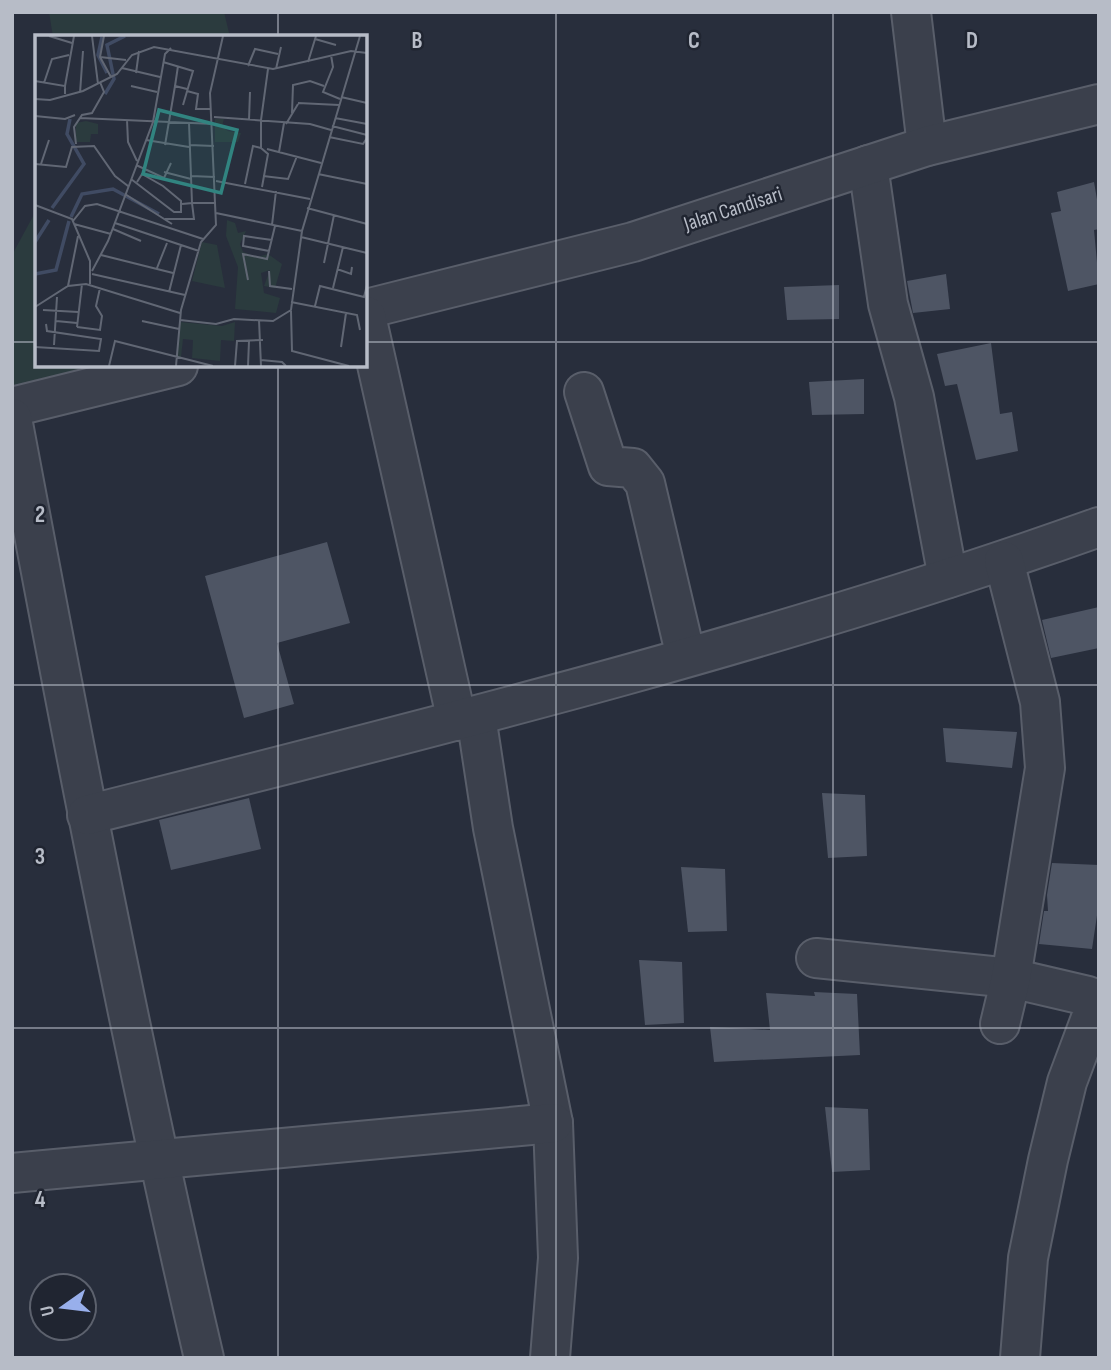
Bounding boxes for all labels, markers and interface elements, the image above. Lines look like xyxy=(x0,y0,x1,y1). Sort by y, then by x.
text: B xyxy=(412,27,423,55)
text: C xyxy=(688,27,700,55)
text: D xyxy=(966,27,978,55)
inset map xyxy=(35,35,368,368)
street label: Jalan Candisari xyxy=(680,181,785,237)
text: 2 xyxy=(35,501,45,529)
text: 3 xyxy=(35,843,45,871)
text: 4 xyxy=(35,1186,46,1214)
north arrow xyxy=(28,1272,98,1342)
text: U xyxy=(36,1303,60,1318)

